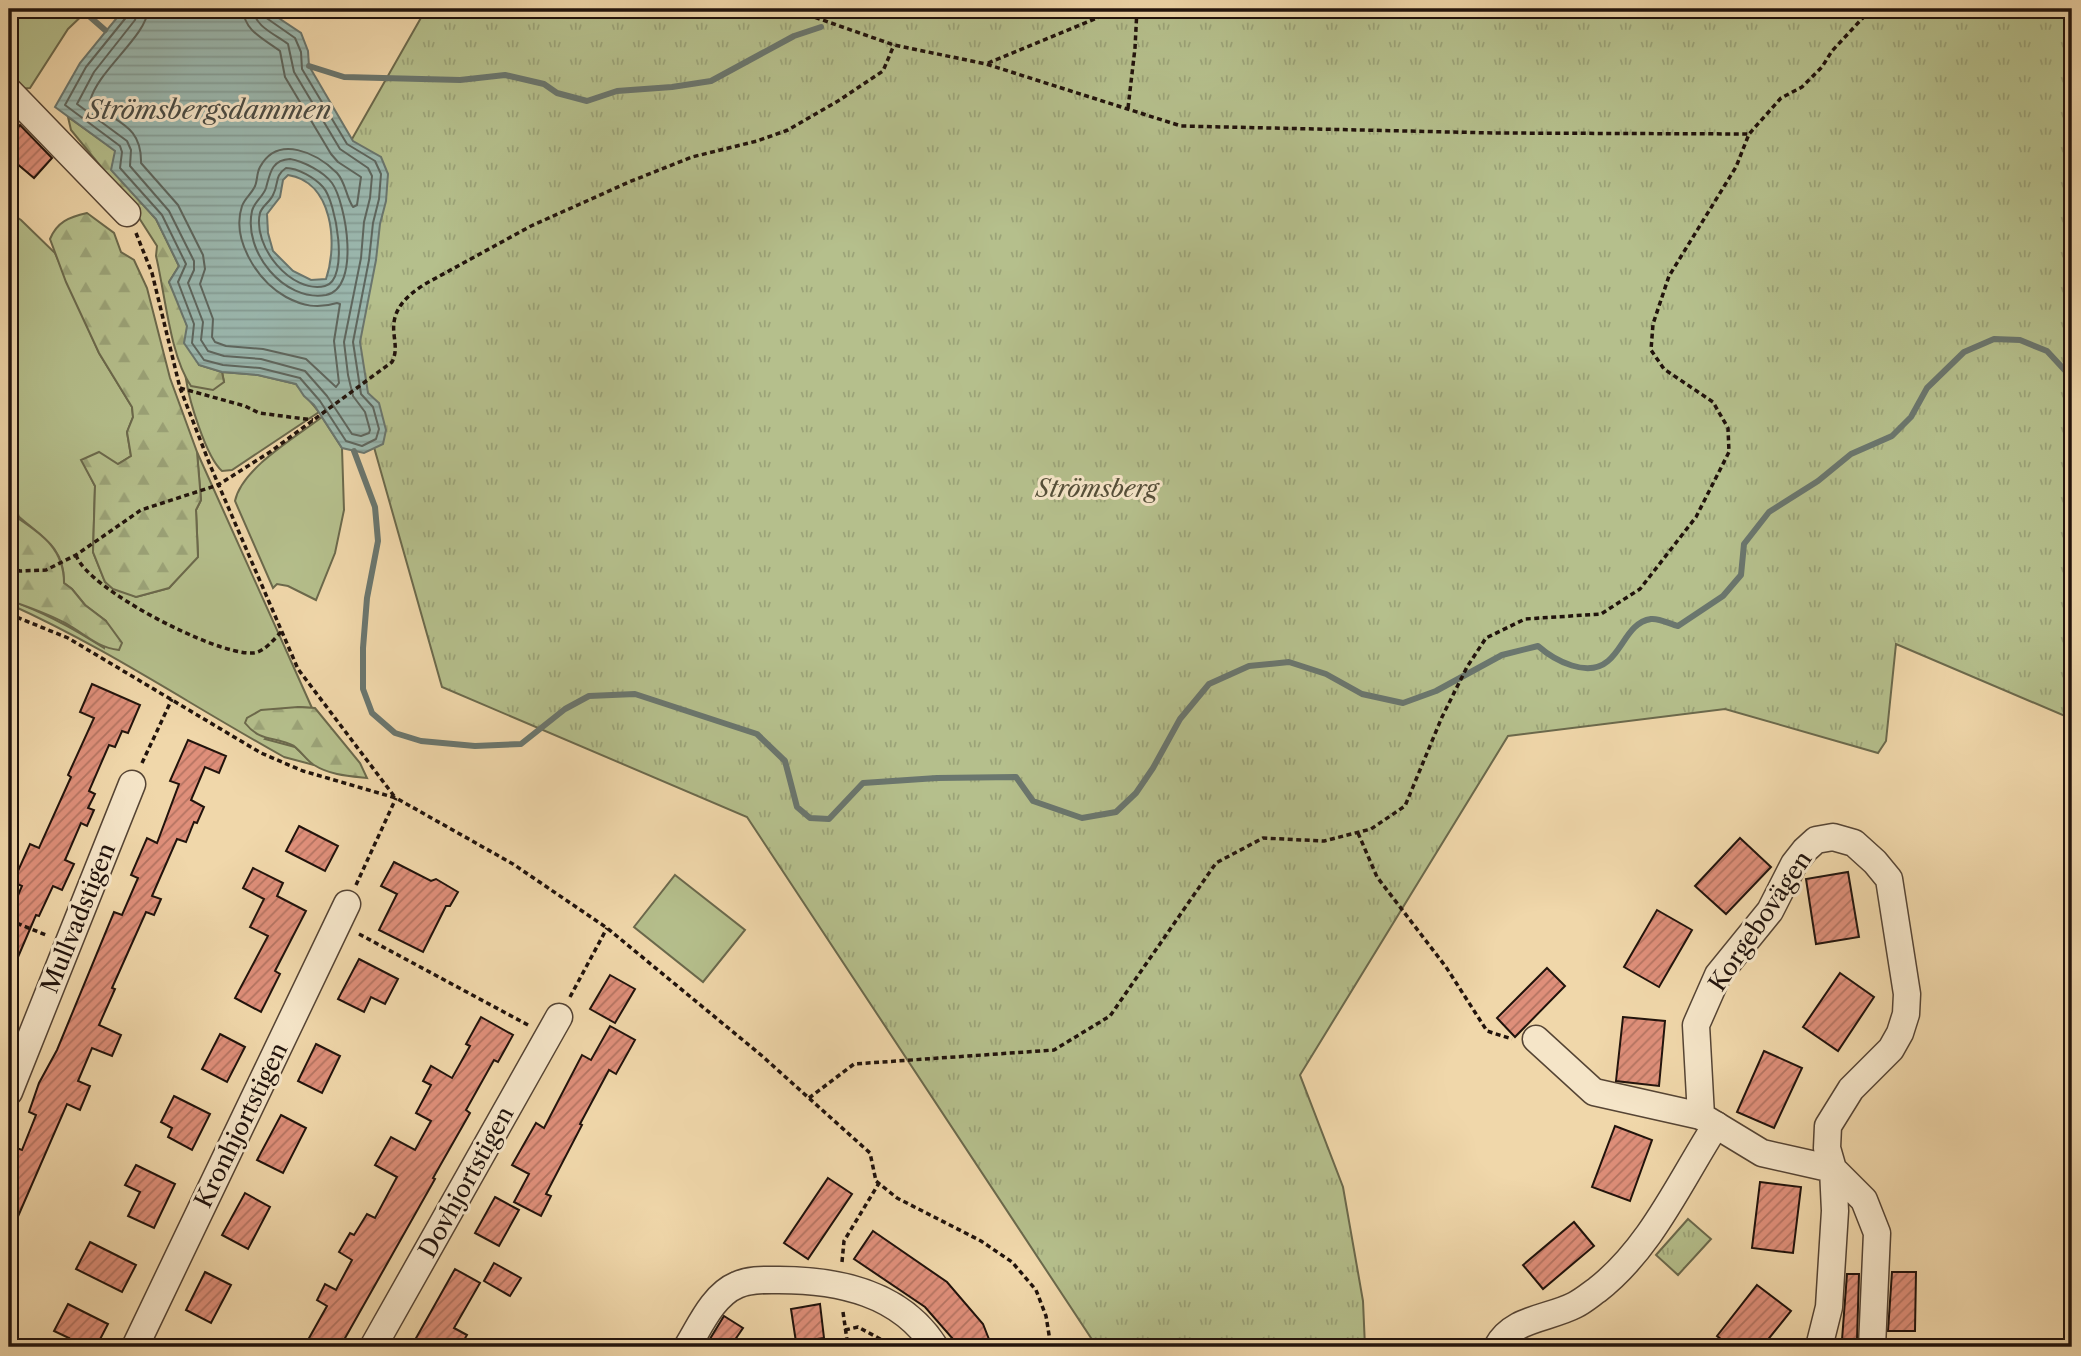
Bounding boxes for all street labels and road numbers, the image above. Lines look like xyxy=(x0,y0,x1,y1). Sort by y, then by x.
street label: Mullvadstigen xyxy=(35,839,121,997)
street label: Korgebovägen xyxy=(1702,845,1818,997)
street label: Kronhjortstigen xyxy=(188,1038,294,1212)
street label: Dovhjortstigen xyxy=(412,1101,520,1263)

